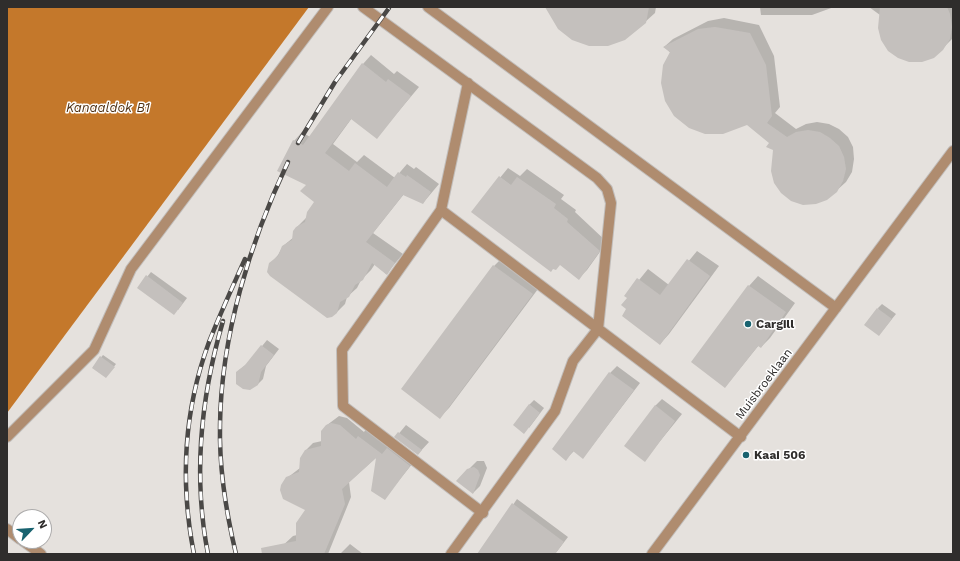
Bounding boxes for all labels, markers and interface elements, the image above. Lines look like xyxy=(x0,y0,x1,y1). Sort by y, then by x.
water label: Kanaaldok B1 xyxy=(66,100,150,116)
place label: Cargill xyxy=(756,317,794,331)
marker: Cargill xyxy=(743,319,753,329)
street label: Muisbroeklaan xyxy=(733,346,795,422)
place label: Kaai 506 xyxy=(754,448,805,462)
marker: Kaai 506 xyxy=(741,450,751,460)
north arrow xyxy=(12,509,52,549)
text: N xyxy=(35,518,50,531)

